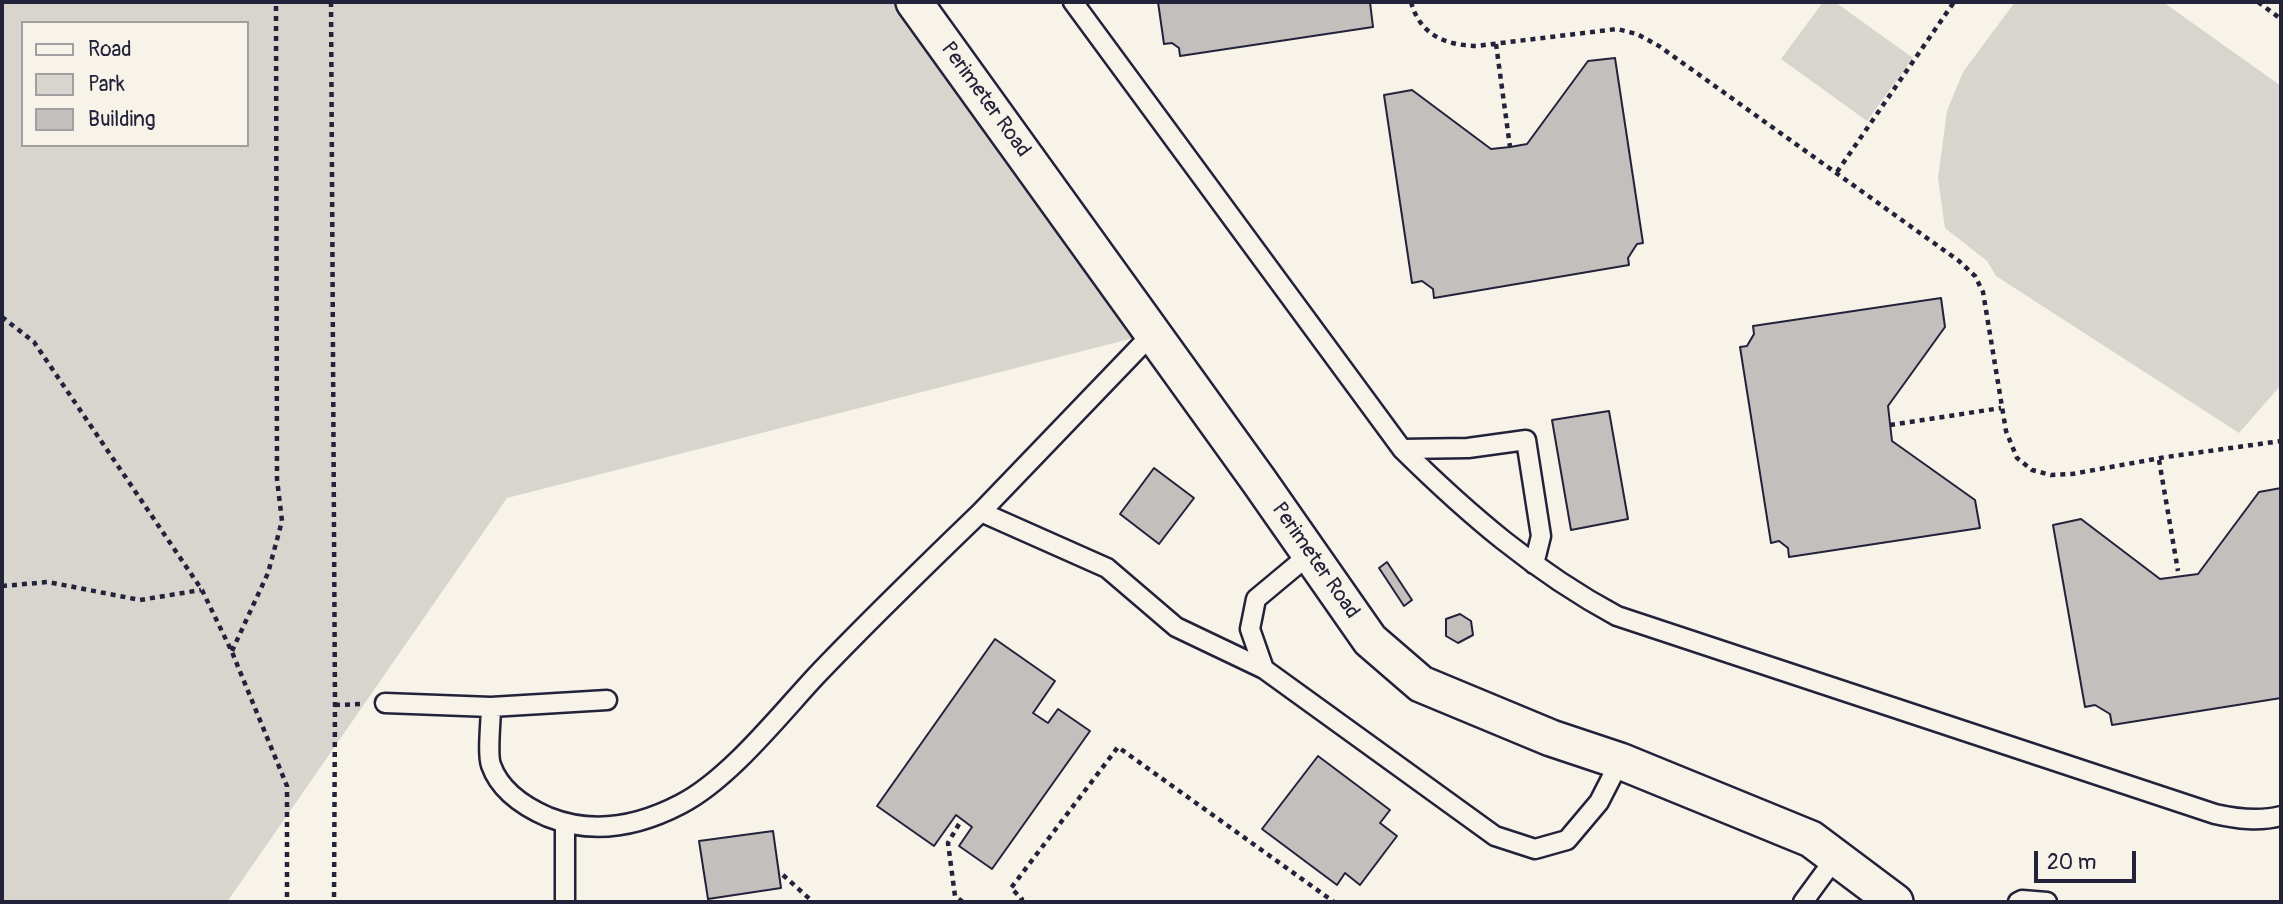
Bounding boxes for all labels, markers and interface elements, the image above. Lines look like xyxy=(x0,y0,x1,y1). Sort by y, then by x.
legend xyxy=(21,21,248,147)
text: Road xyxy=(88,36,132,63)
street label: Perimeter Road xyxy=(935,38,1035,162)
text: Park xyxy=(88,71,125,98)
text: Building xyxy=(88,106,155,133)
street label: Perimeter Road xyxy=(1266,498,1364,624)
scale bar xyxy=(2038,838,2140,882)
text: 20 m xyxy=(2047,849,2096,876)

